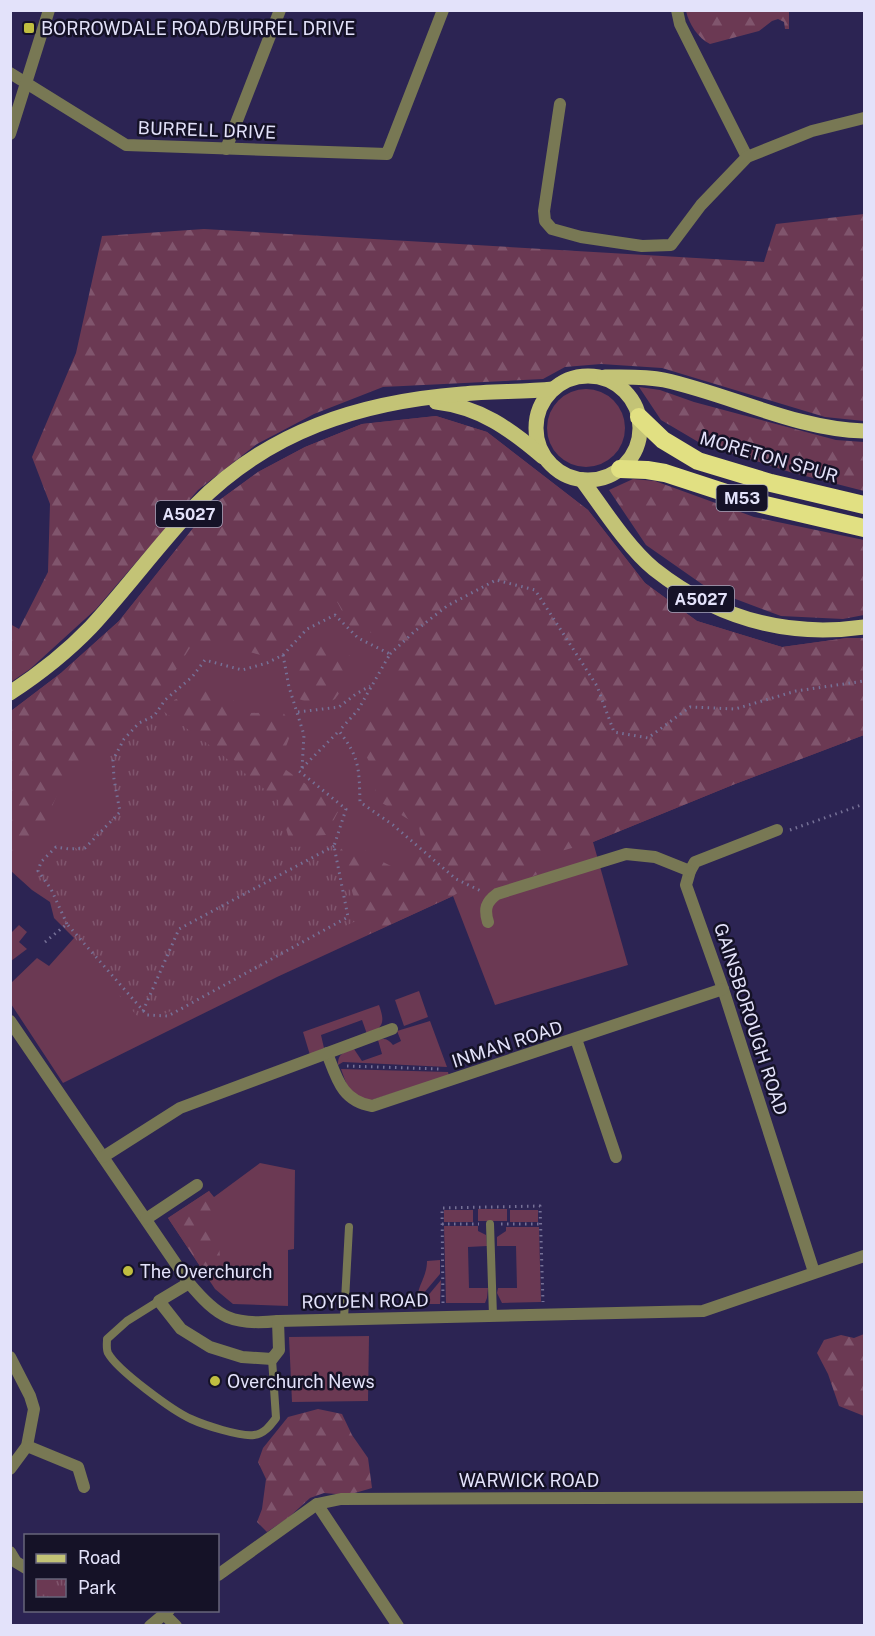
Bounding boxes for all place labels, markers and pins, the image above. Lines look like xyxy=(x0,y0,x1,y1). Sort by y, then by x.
place label: BORROWDALE ROAD/BURREL DRIVE xyxy=(41,18,355,39)
marker: BORROWDALE ROAD/BURREL DRIVE xyxy=(22,21,36,35)
place label: The Overchurch xyxy=(140,1261,272,1282)
marker: The Overchurch xyxy=(121,1264,135,1278)
place label: Overchurch News xyxy=(227,1371,375,1392)
marker: Overchurch News xyxy=(208,1374,222,1388)

